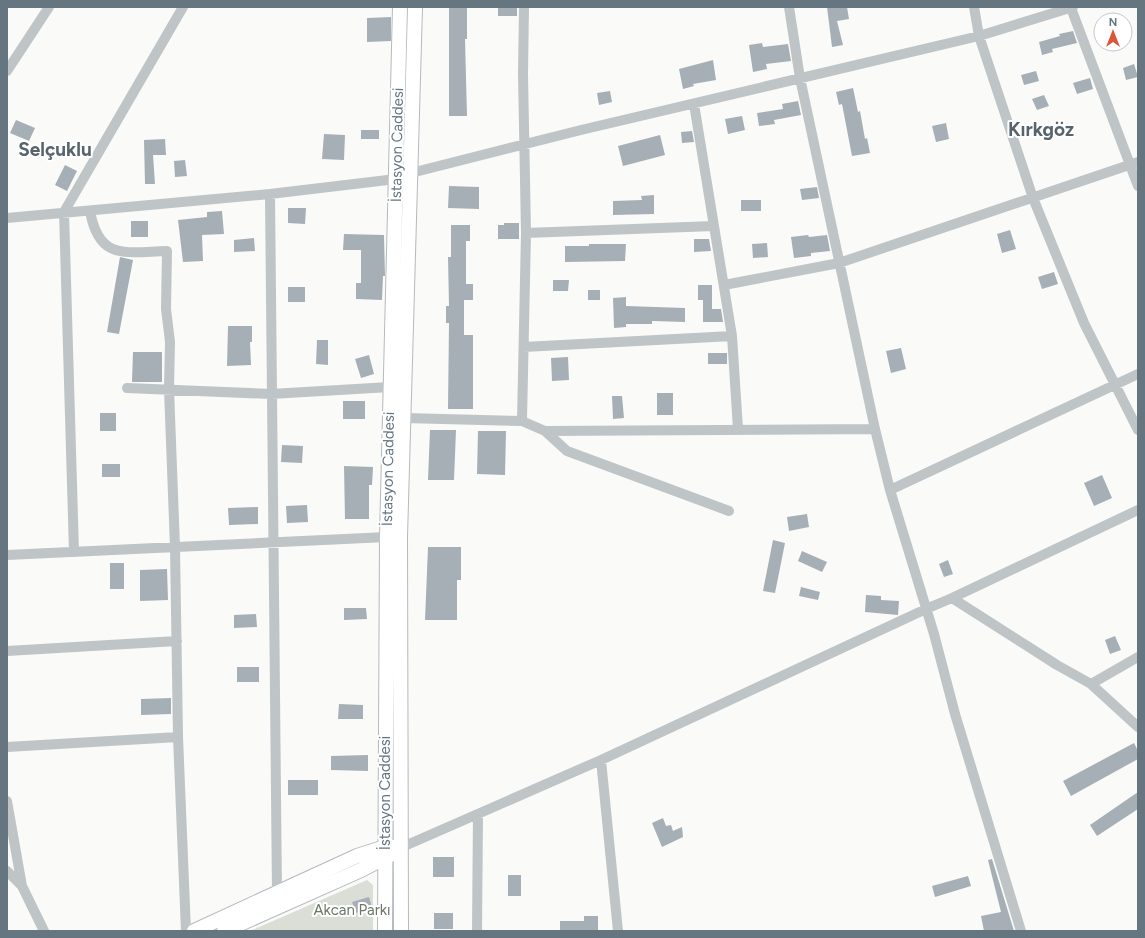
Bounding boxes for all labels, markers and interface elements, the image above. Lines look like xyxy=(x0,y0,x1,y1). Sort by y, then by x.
north arrow xyxy=(1093,12,1133,52)
text: N xyxy=(1109,16,1117,29)
street label: İstasyon Caddesi xyxy=(387,88,407,202)
district label: Kırkgöz xyxy=(1008,118,1074,141)
district label: Selçuklu xyxy=(18,138,92,161)
street label: İstasyon Caddesi xyxy=(378,412,398,526)
street label: İstasyon Caddesi xyxy=(376,736,394,850)
park label: Akcan Parkı xyxy=(313,901,391,919)

